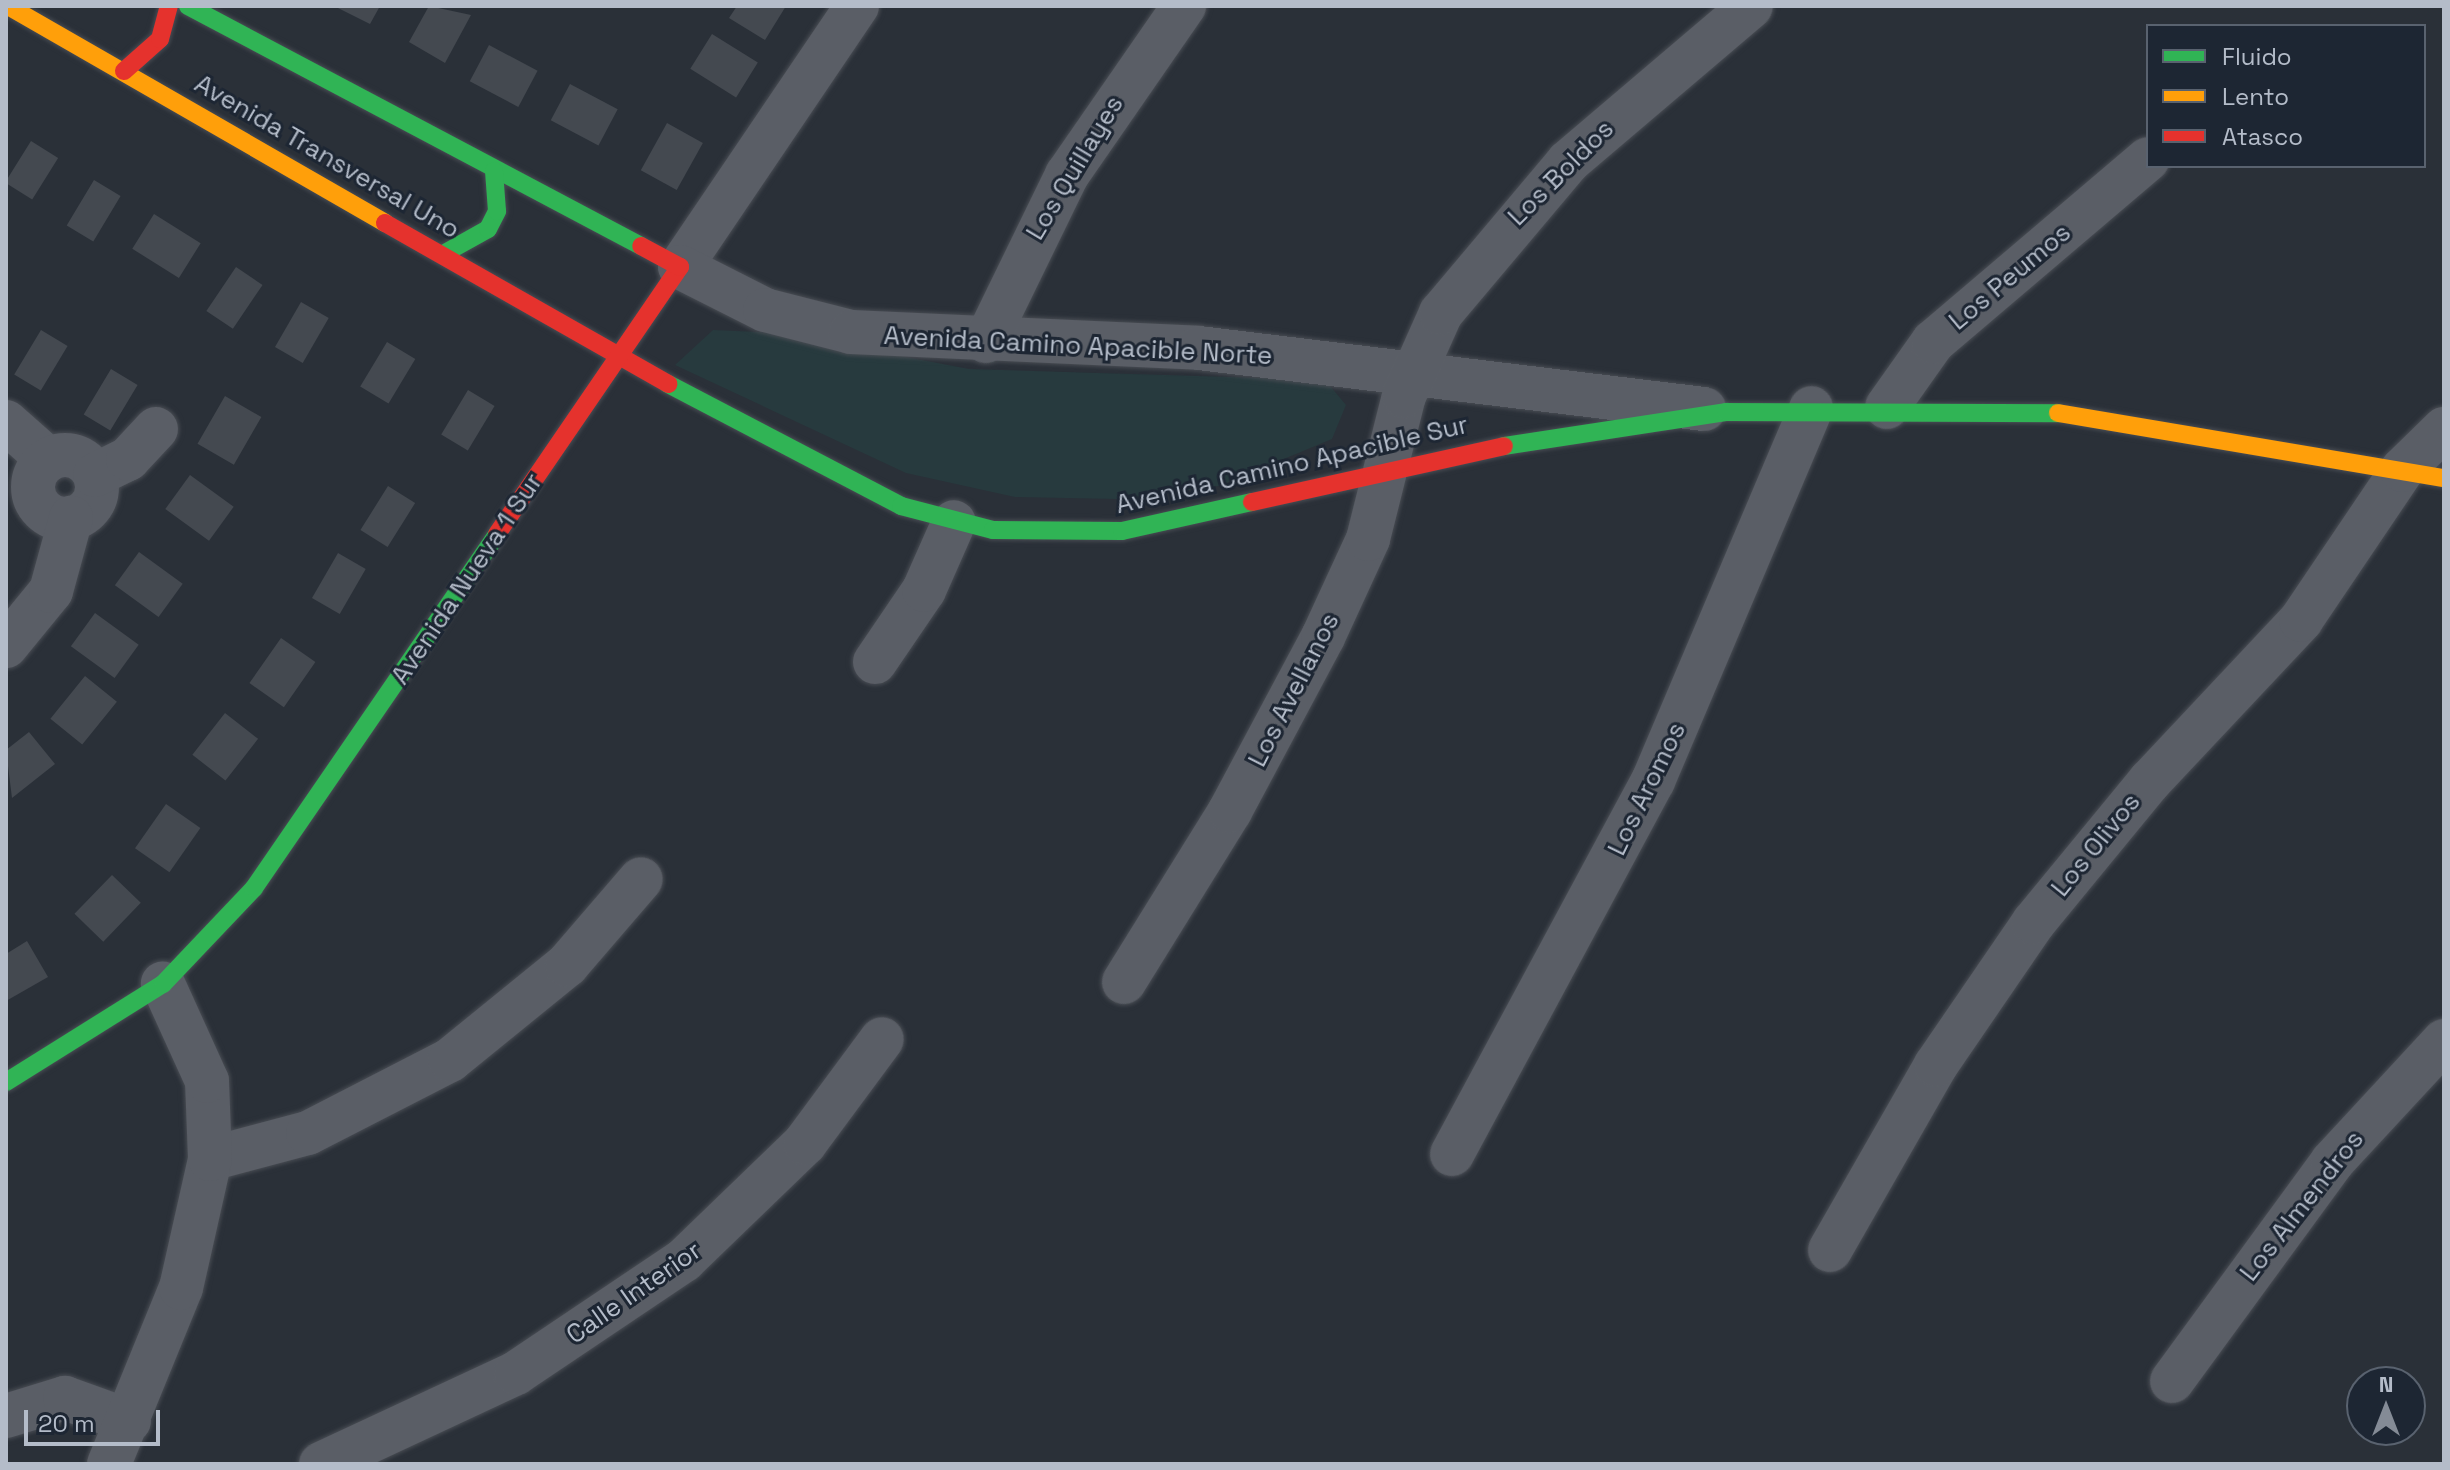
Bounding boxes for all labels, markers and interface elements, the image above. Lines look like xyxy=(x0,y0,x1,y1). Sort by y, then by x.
legend xyxy=(2146,24,2426,168)
text: Fluido xyxy=(2222,41,2292,72)
street label: Avenida Transversal Uno xyxy=(189,68,465,246)
text: Lento xyxy=(2222,81,2289,112)
street label: Los Quillayes xyxy=(1020,90,1130,246)
street label: Los Boldos xyxy=(1502,114,1620,232)
text: Atasco xyxy=(2222,121,2303,152)
street label: Los Peumos xyxy=(1943,217,2077,337)
street label: Avenida Camino Apacible Norte xyxy=(883,320,1273,372)
street label: Avenida Camino Apacible Sur xyxy=(1113,409,1471,521)
street label: Avenida Nueva 1 Sur xyxy=(385,467,549,691)
street label: Los Avellanos xyxy=(1242,608,1346,772)
street label: Los Aromos xyxy=(1601,717,1693,861)
street label: Los Olivos xyxy=(2045,787,2147,903)
street label: Los Almendros xyxy=(2233,1124,2371,1288)
street label: Calle Interior xyxy=(561,1235,707,1351)
north arrow xyxy=(2346,1366,2426,1446)
text: N xyxy=(2379,1370,2393,1398)
scale bar xyxy=(28,1394,164,1444)
text: 20 m xyxy=(38,1408,95,1439)

